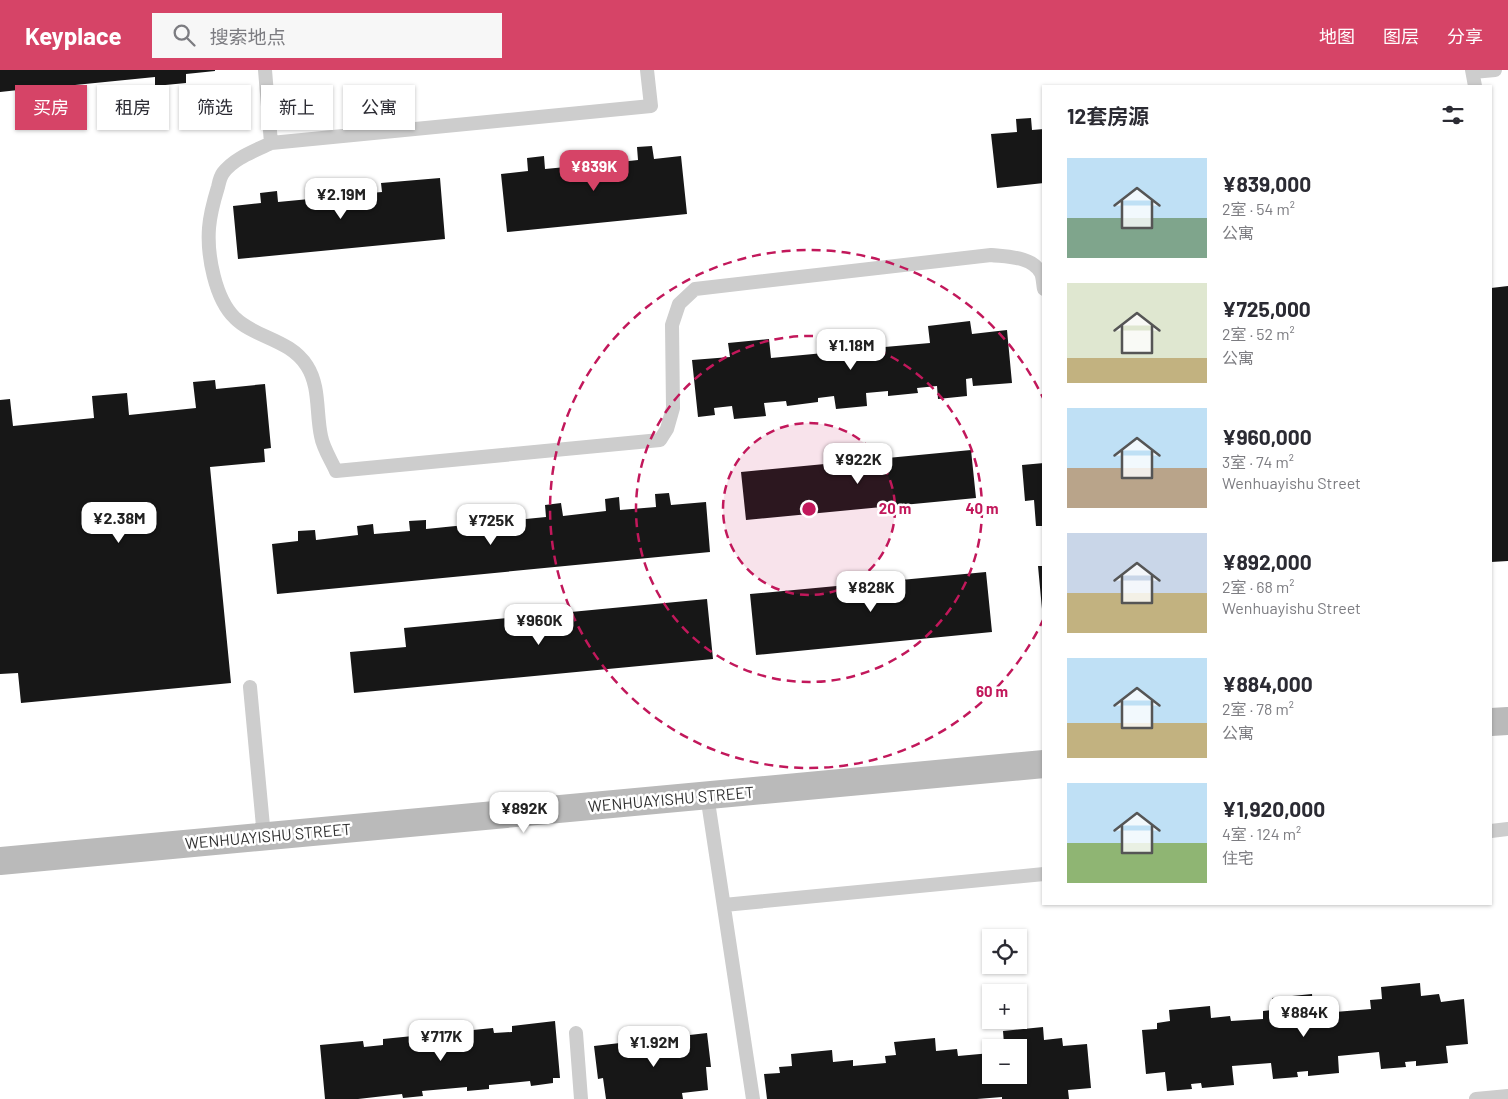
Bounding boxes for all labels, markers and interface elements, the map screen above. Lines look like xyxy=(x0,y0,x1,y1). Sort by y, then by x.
search box xyxy=(152,13,502,58)
text: Keyplace xyxy=(25,21,122,50)
icon: search xyxy=(170,21,198,49)
text: 搜索地点 xyxy=(210,25,286,48)
text: 地图 xyxy=(1319,25,1355,47)
text: 图层 xyxy=(1383,25,1419,47)
text: 分享 xyxy=(1447,25,1483,47)
chip: 买房 xyxy=(15,85,87,130)
chip: 租房 xyxy=(97,85,169,130)
chip: 筛选 xyxy=(179,85,251,130)
chip: 新上 xyxy=(261,85,333,130)
chip: 公寓 xyxy=(343,85,415,130)
icon: filters xyxy=(1439,101,1467,129)
text: 12套房源 xyxy=(1067,103,1149,128)
pin: ¥839K xyxy=(559,150,629,192)
text: ¥839K xyxy=(571,156,617,175)
text: ¥839,000 xyxy=(1222,171,1311,196)
pin: ¥2.19M xyxy=(300,178,382,220)
icon: home xyxy=(1107,178,1167,238)
text: ¥2.19M xyxy=(316,184,366,203)
text: 2室 · 54 m² xyxy=(1222,199,1295,218)
text: 公寓 xyxy=(1222,223,1254,242)
text: ¥725,000 xyxy=(1222,296,1311,321)
icon: home xyxy=(1107,303,1167,363)
text: 2室 · 52 m² xyxy=(1222,324,1295,343)
pin: ¥1.18M xyxy=(810,328,892,371)
text: ¥1.18M xyxy=(828,335,874,354)
text: 公寓 xyxy=(1222,348,1254,367)
text: ¥960,000 xyxy=(1222,424,1312,449)
icon: home xyxy=(1107,428,1167,488)
pin: ¥922K xyxy=(823,442,893,485)
text: ¥922K xyxy=(834,449,882,468)
text: 3室 · 74 m² xyxy=(1222,452,1294,471)
text: Wenhuayishu Street xyxy=(1222,473,1361,492)
text: 20 m xyxy=(879,499,911,517)
text: 40 m xyxy=(965,499,999,517)
centre of rings xyxy=(800,500,818,518)
pin: ¥2.38M xyxy=(78,502,160,544)
pin: ¥725K xyxy=(456,504,526,546)
text: ¥2.38M xyxy=(93,508,146,527)
text: ¥725K xyxy=(468,510,514,529)
text: ¥892,000 xyxy=(1222,549,1312,574)
icon: home xyxy=(1107,553,1167,613)
pin: ¥828K xyxy=(836,570,906,613)
text: ¥828K xyxy=(847,577,895,596)
text: 2室 · 68 m² xyxy=(1222,577,1295,596)
text: Wenhuayishu Street xyxy=(1222,598,1361,617)
pin: ¥960K xyxy=(504,604,574,646)
text: ¥960K xyxy=(515,610,563,629)
text: ¥884,000 xyxy=(1222,671,1313,696)
icon: home xyxy=(1107,678,1167,738)
text: 60 m xyxy=(976,682,1008,700)
text: 2室 · 78 m² xyxy=(1222,699,1294,718)
text: 公寓 xyxy=(1222,723,1254,742)
street label: WENHUAYISHU STREET xyxy=(587,782,755,815)
pin: ¥892K xyxy=(489,792,559,834)
text: ¥1,920,000 xyxy=(1222,796,1325,821)
text: ¥892K xyxy=(500,798,548,817)
icon: home xyxy=(1107,803,1167,863)
street label: WENHUAYISHU STREET xyxy=(184,819,352,852)
text: 4室 · 124 m² xyxy=(1222,824,1301,843)
text: 住宅 xyxy=(1222,848,1254,867)
map controls xyxy=(982,929,1027,1084)
button: locate xyxy=(982,929,1027,974)
button: + xyxy=(982,984,1027,1029)
pin: ¥884K xyxy=(1269,996,1339,1038)
text: ¥884K xyxy=(1280,1002,1328,1021)
pin: ¥717K xyxy=(406,1020,476,1062)
text: ¥717K xyxy=(420,1026,462,1045)
pin: ¥1.92M xyxy=(613,1026,695,1068)
text: ¥1.92M xyxy=(629,1032,679,1051)
button: − xyxy=(982,1039,1027,1084)

